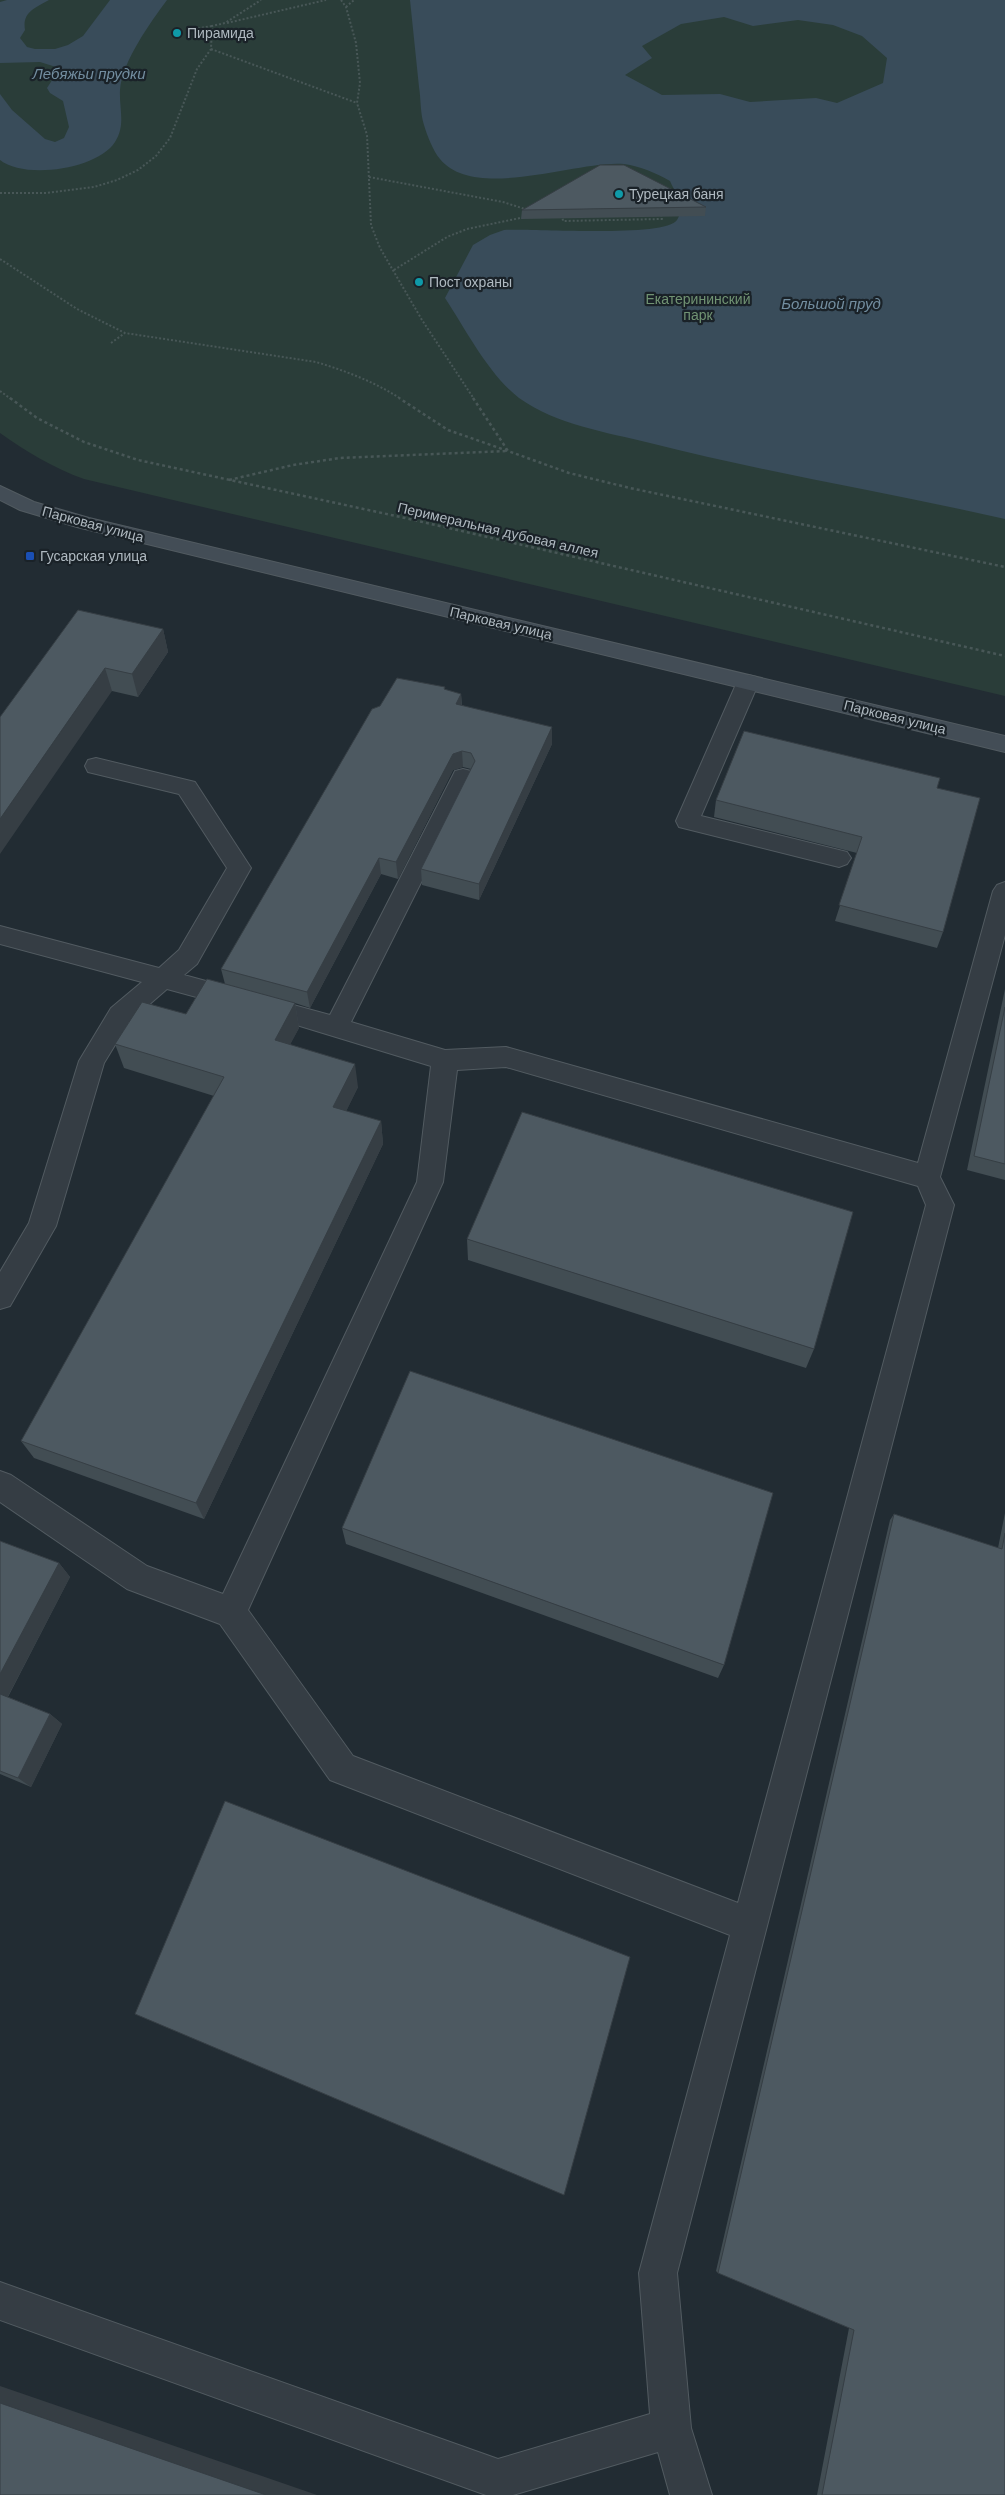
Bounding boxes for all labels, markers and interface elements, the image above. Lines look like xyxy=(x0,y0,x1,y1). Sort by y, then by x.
place label: Пирамида xyxy=(187,24,254,42)
marker: Пирамида xyxy=(171,27,183,39)
water label: Лебяжьи прудки xyxy=(31,64,146,84)
place label: Турецкая баня xyxy=(629,185,724,203)
marker: Турецкая баня xyxy=(613,188,625,200)
place label: Пост охраны xyxy=(429,273,512,291)
marker: Пост охраны xyxy=(413,276,425,288)
park label: Екатерининский парк xyxy=(646,290,750,324)
water label: Большой пруд xyxy=(781,294,881,314)
street label: Перимеральная дубовая аллея xyxy=(396,498,600,562)
street label: Парковая улица xyxy=(40,502,146,546)
place label: Гусарская улица xyxy=(40,547,147,565)
marker: Гусарская улица xyxy=(24,550,36,562)
street label: Парковая улица xyxy=(448,602,554,644)
street label: Парковая улица xyxy=(842,696,948,738)

